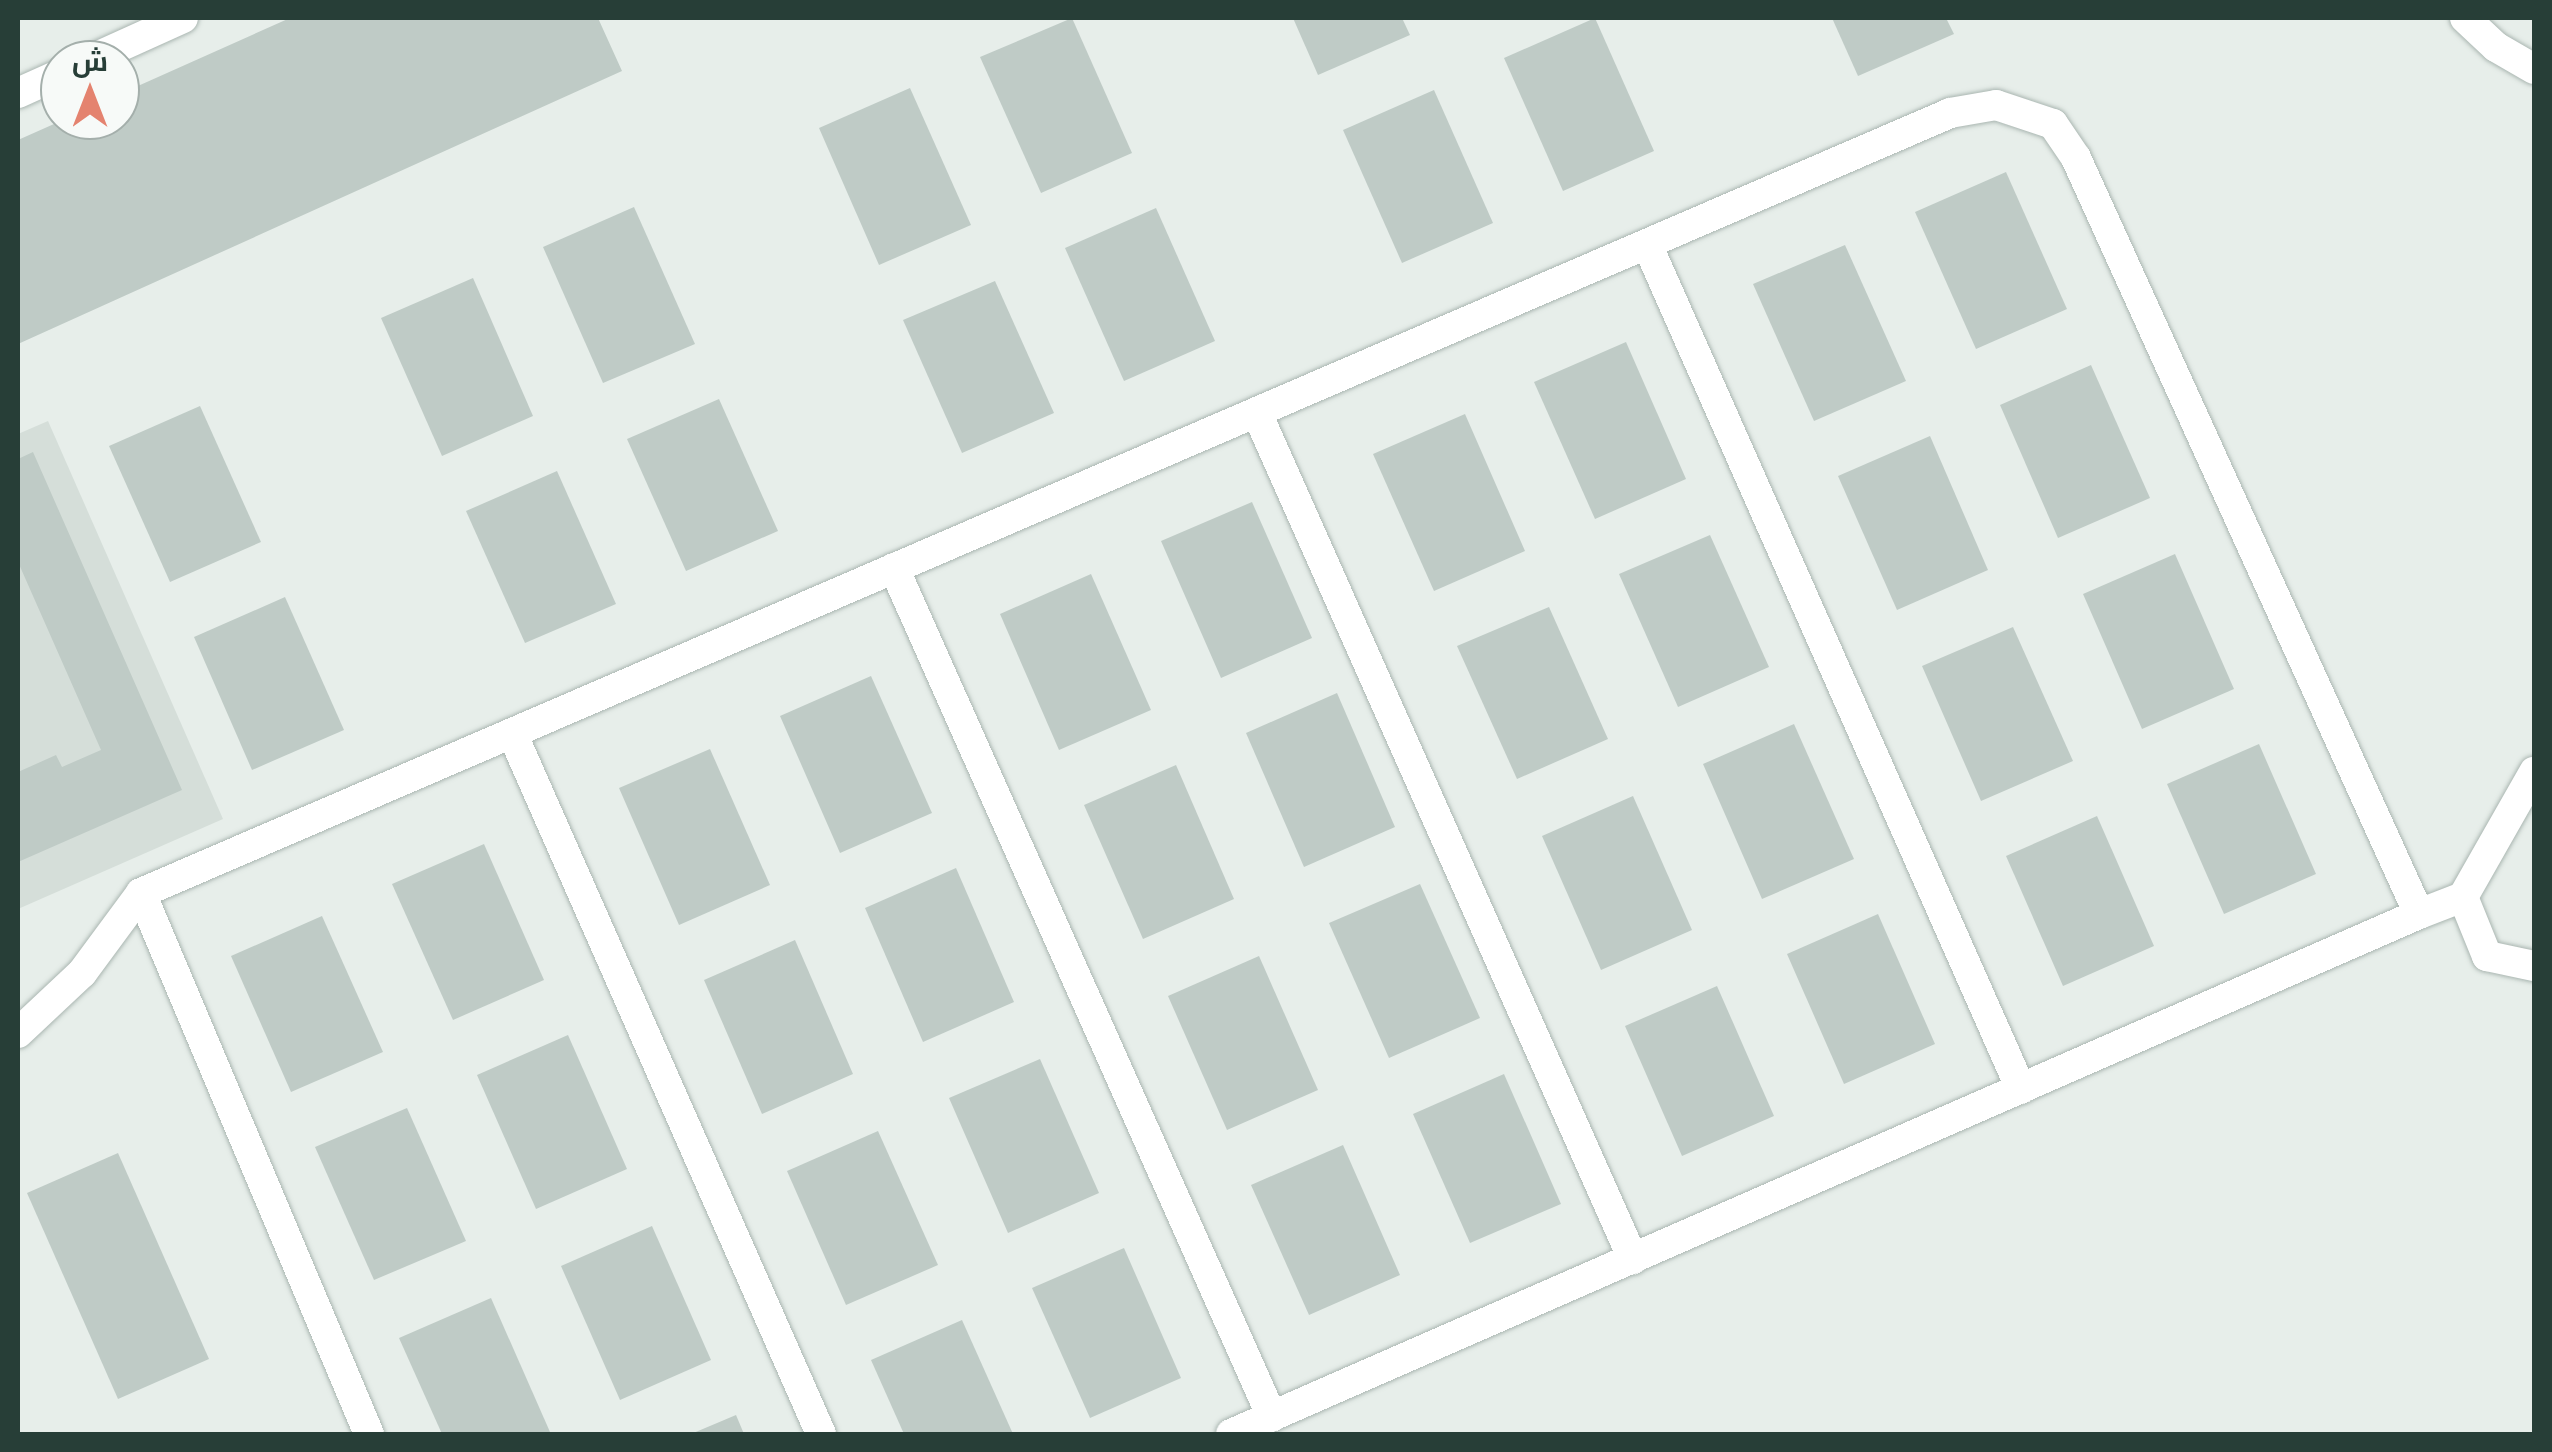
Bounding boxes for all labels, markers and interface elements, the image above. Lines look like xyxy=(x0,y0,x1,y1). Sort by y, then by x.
north arrow xyxy=(40,40,140,140)
text: ش xyxy=(72,45,108,79)

